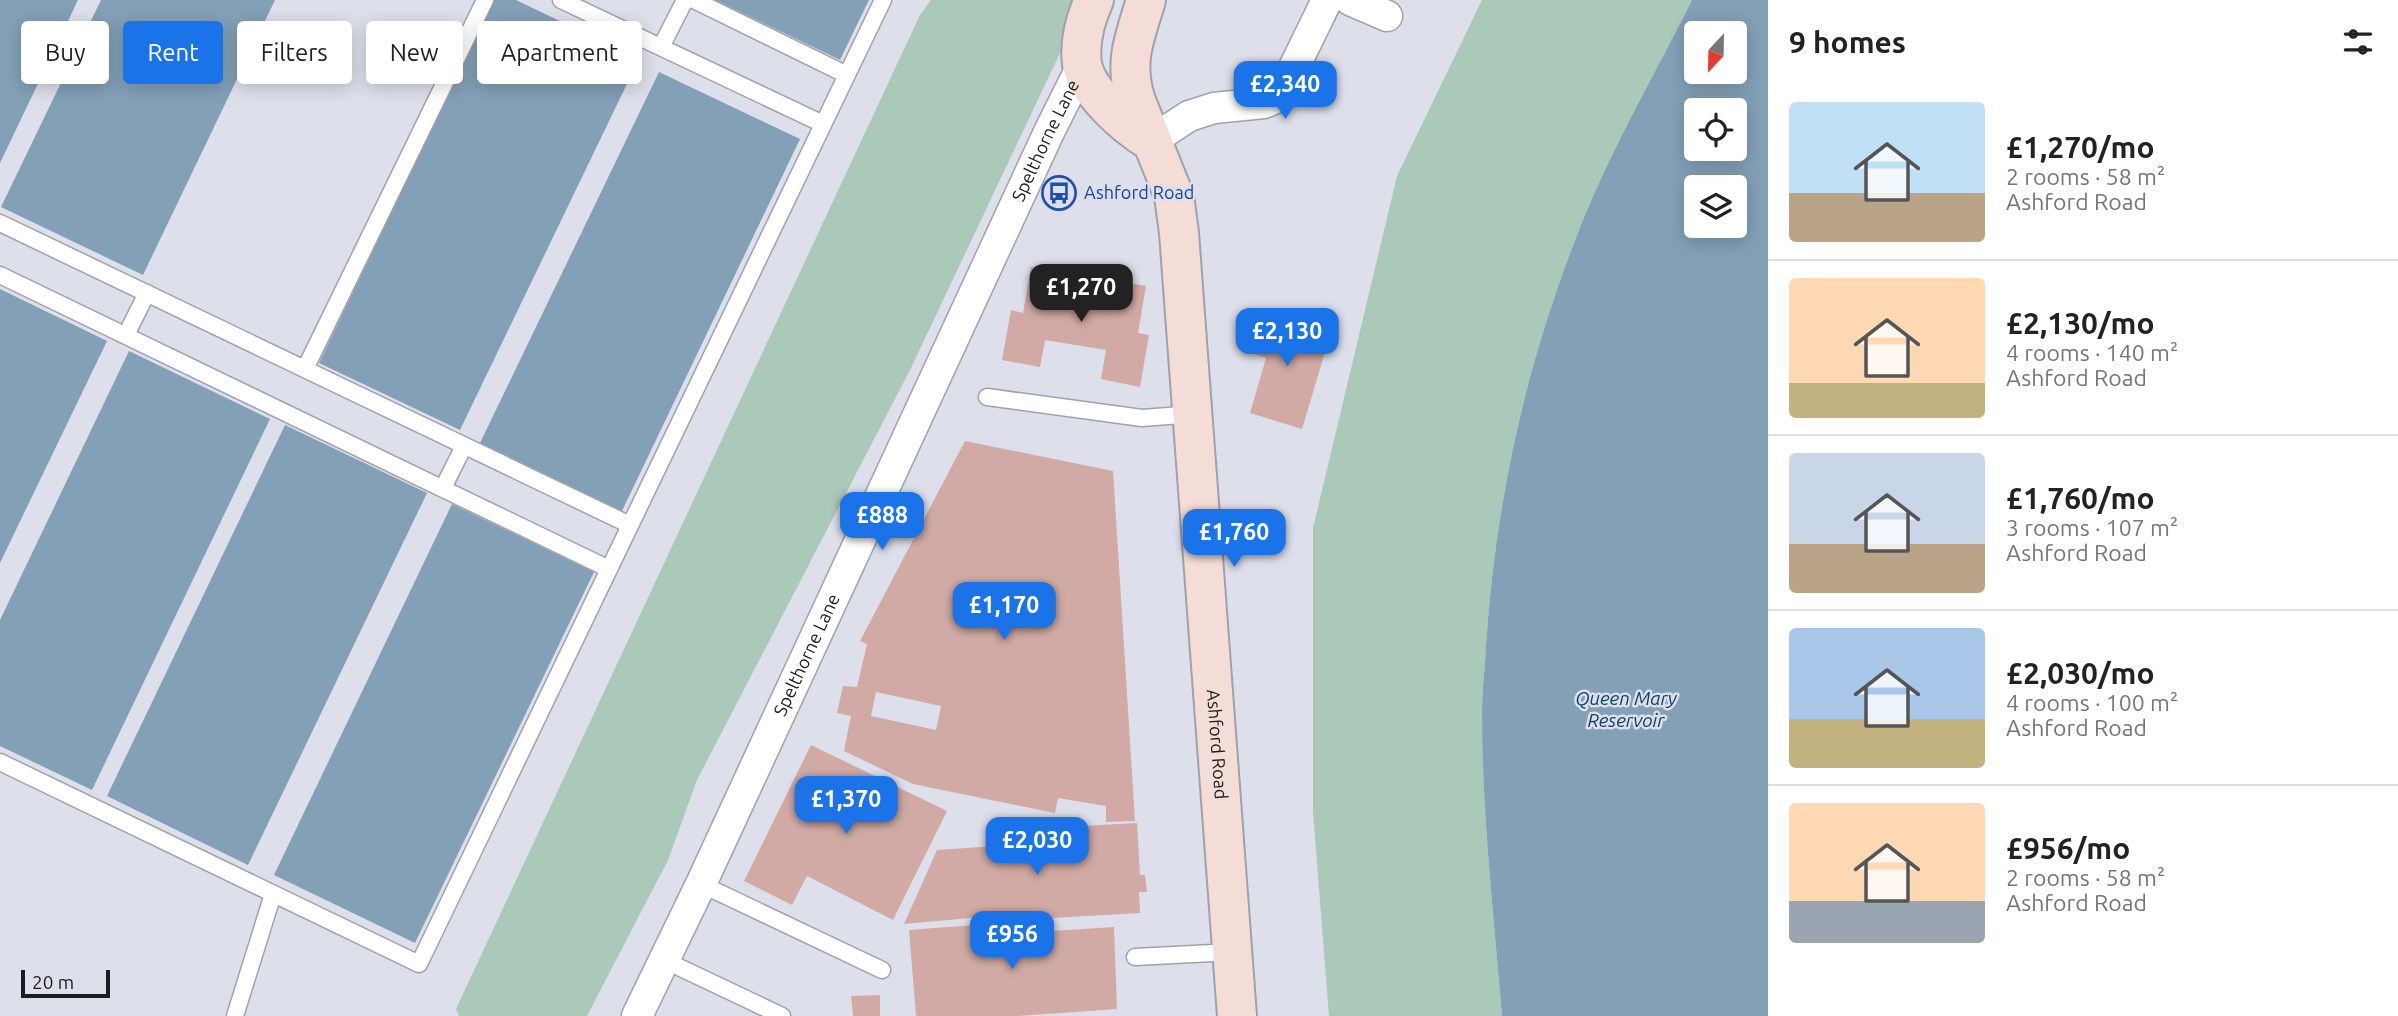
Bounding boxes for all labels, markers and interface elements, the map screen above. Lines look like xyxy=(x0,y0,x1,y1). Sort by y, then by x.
chip: Buy xyxy=(21,21,109,84)
chip: Rent xyxy=(123,21,223,84)
chip: Filters xyxy=(237,21,352,84)
chip: New xyxy=(366,21,463,84)
chip: Apartment xyxy=(477,21,642,84)
north arrow xyxy=(1684,21,1746,84)
map controls xyxy=(1684,21,1747,238)
icon: filters xyxy=(2339,23,2377,61)
text: 9 homes xyxy=(1789,25,1906,59)
pin: £2,340 xyxy=(1228,61,1342,121)
text: £2,340 xyxy=(1250,71,1320,96)
street label: Spelthorne Lane xyxy=(1007,76,1082,204)
button: locate xyxy=(1684,98,1747,161)
icon: home xyxy=(1845,130,1929,214)
text: £1,270/mo xyxy=(2006,130,2155,164)
text: 2 rooms · 58 m² xyxy=(2006,164,2165,189)
bus stop icon: Ashford Road xyxy=(1040,174,1078,212)
button: layers xyxy=(1684,175,1747,238)
place label: Ashford Road xyxy=(1084,182,1194,202)
text: Ashford Road xyxy=(2006,189,2147,214)
pin: £1,270 xyxy=(1024,264,1138,324)
text: £1,270 xyxy=(1046,274,1116,299)
icon: home xyxy=(1845,306,1929,390)
text: £2,130/mo xyxy=(2006,306,2155,340)
pin: £2,130 xyxy=(1230,308,1344,368)
text: £2,130 xyxy=(1252,318,1322,343)
text: 4 rooms · 140 m² xyxy=(2006,340,2178,365)
text: Ashford Road xyxy=(2006,365,2147,390)
icon: home xyxy=(1845,481,1929,565)
text: £1,760/mo xyxy=(2006,481,2155,515)
pin: £888 xyxy=(841,492,923,552)
text: £888 xyxy=(856,502,908,527)
pin: £1,760 xyxy=(1177,510,1291,569)
text: 3 rooms · 107 m² xyxy=(2006,515,2178,540)
text: £1,760 xyxy=(1199,519,1269,544)
text: Ashford Road xyxy=(2006,540,2147,565)
pin: £1,170 xyxy=(947,582,1061,642)
street label: Spelthorne Lane xyxy=(769,590,843,719)
text: £1,170 xyxy=(969,592,1039,617)
icon: home xyxy=(1845,656,1929,740)
text: £2,030/mo xyxy=(2006,656,2155,690)
water label: Queen Mary Reservoir xyxy=(1575,687,1678,731)
street label: Ashford Road xyxy=(1204,688,1232,800)
text: 4 rooms · 100 m² xyxy=(2006,690,2178,715)
text: Ashford Road xyxy=(2006,715,2147,740)
pin: £1,370 xyxy=(789,776,903,836)
text: £1,370 xyxy=(811,786,881,811)
pin: £2,030 xyxy=(980,818,1094,877)
text: £2,030 xyxy=(1002,827,1072,852)
icon: home xyxy=(1845,831,1929,915)
text: £956/mo xyxy=(2006,831,2130,865)
text: 2 rooms · 58 m² xyxy=(2006,865,2165,890)
text: Ashford Road xyxy=(2006,890,2147,915)
pin: £956 xyxy=(971,912,1053,971)
text: £956 xyxy=(986,921,1038,946)
scale bar xyxy=(21,967,110,999)
text: 20 m xyxy=(32,971,74,993)

